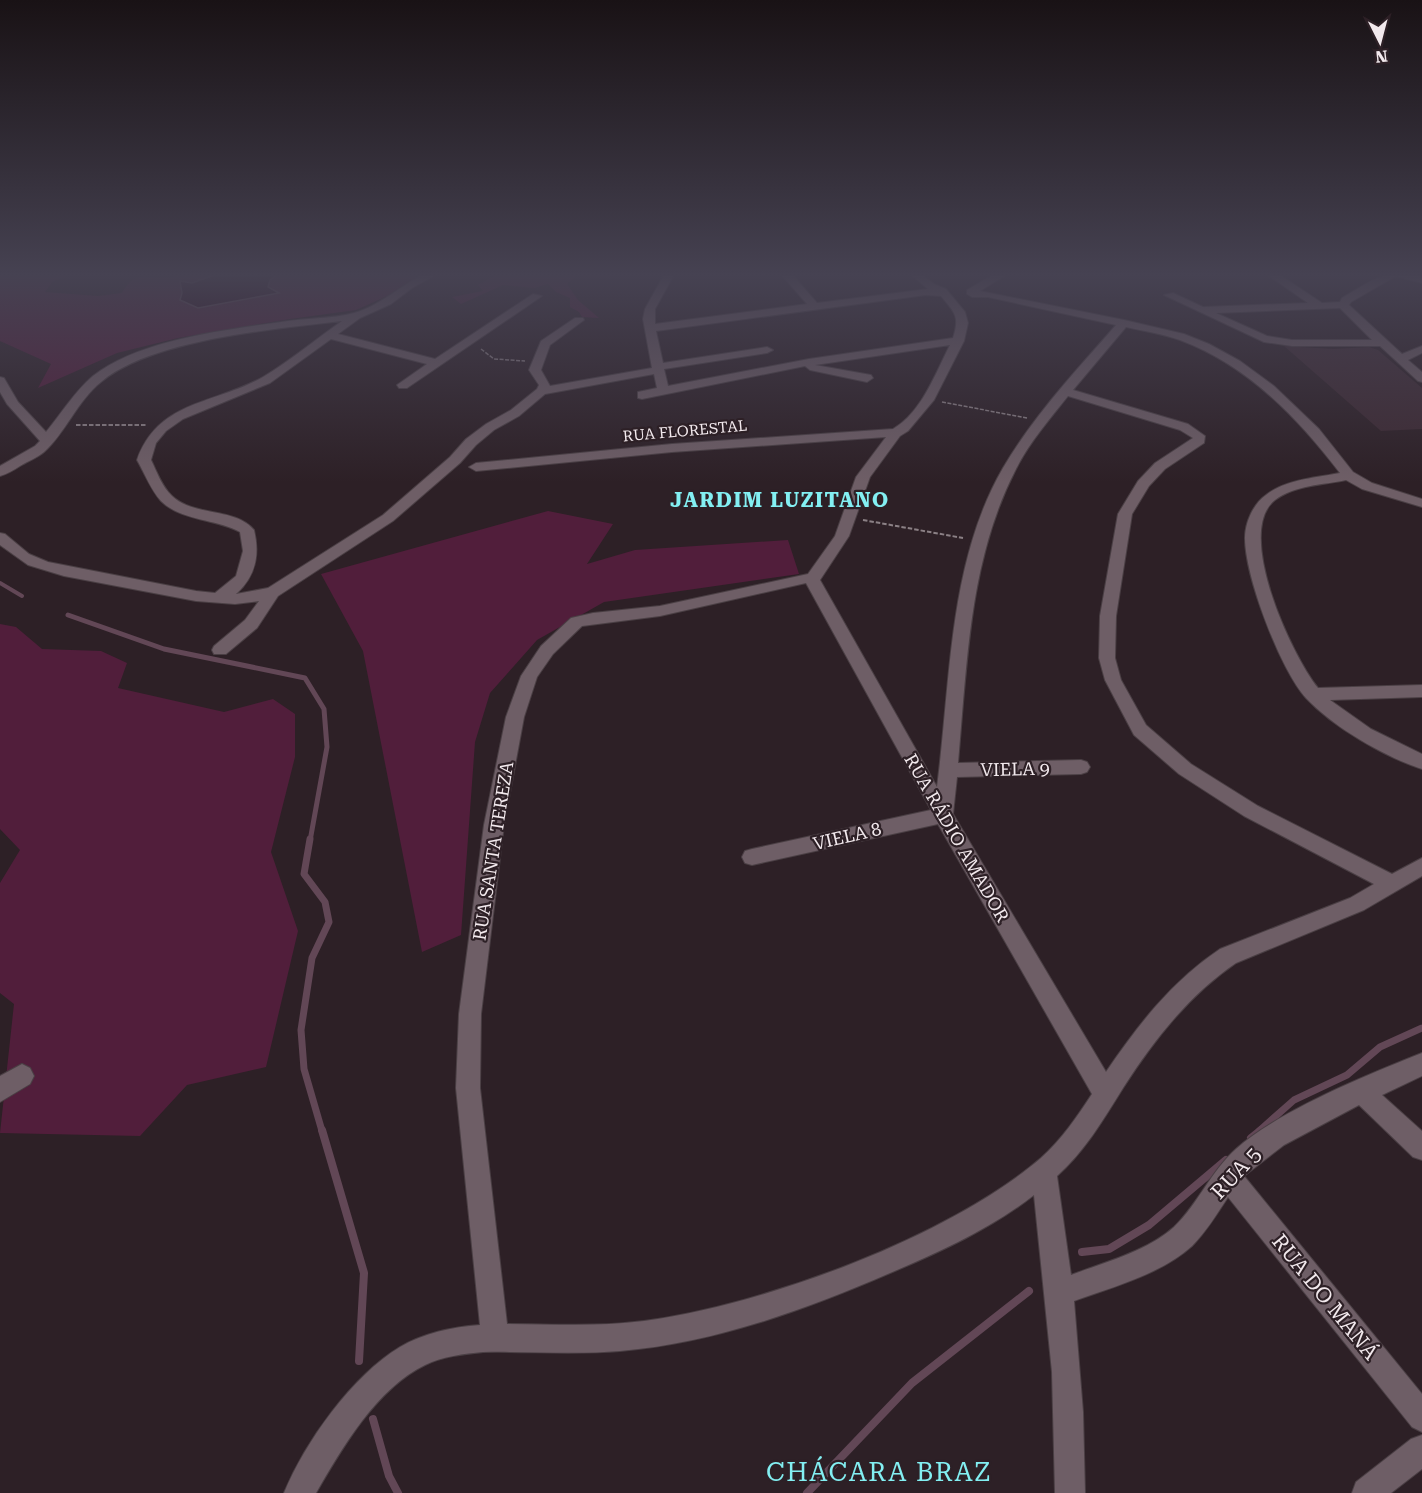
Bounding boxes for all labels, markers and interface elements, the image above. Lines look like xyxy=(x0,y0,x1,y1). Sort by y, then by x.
north arrow xyxy=(1350,12,1410,72)
text: N xyxy=(1374,46,1389,67)
street label: RUA FLORESTAL xyxy=(622,417,748,445)
district label: JARDIM LUZITANO xyxy=(670,488,890,512)
street label: RUA RÁDIO AMADOR xyxy=(900,750,1014,926)
street label: VIELA 9 xyxy=(980,758,1050,780)
street label: RUA SANTA TEREZA xyxy=(468,760,518,942)
street label: VIELA 8 xyxy=(811,818,883,854)
street label: RUA 5 xyxy=(1206,1142,1266,1204)
street label: RUA DO MANÁ xyxy=(1267,1229,1384,1365)
district label: CHÁCARA BRAZ xyxy=(766,1456,992,1487)

